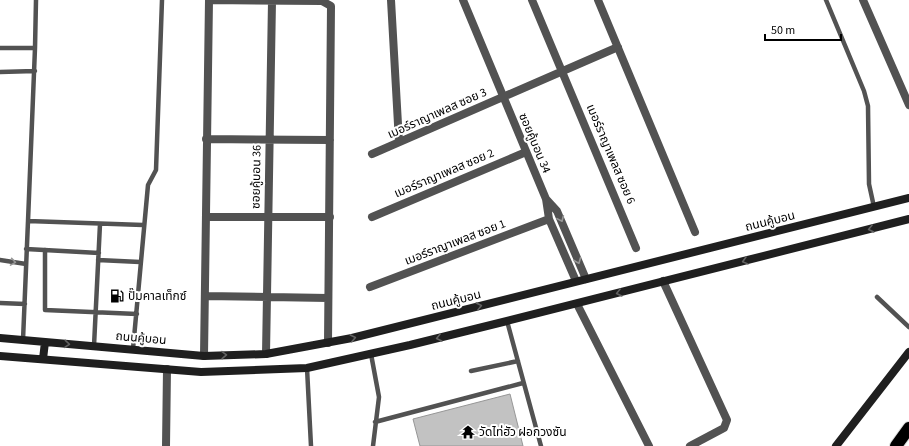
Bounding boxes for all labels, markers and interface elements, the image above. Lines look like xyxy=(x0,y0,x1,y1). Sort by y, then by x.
scale bar xyxy=(765,16,841,42)
text: 50 m xyxy=(771,22,795,39)
street label: เมอร์ราญาเพลส ซอย 3 xyxy=(385,84,490,143)
street label: เมอร์ราญาเพลส ซอย 6 xyxy=(582,102,639,207)
street label: ซอยคู้บอน 34 xyxy=(514,110,555,176)
street label: ซอยคู้บอน 36 xyxy=(247,145,266,209)
street label: เมอร์ราญาเพลส ซอย 2 xyxy=(392,145,497,202)
street label: ถนนคู้บอน xyxy=(743,207,797,236)
street label: เมอร์ราญาเพลส ซอย 1 xyxy=(402,215,508,270)
one-way arrow xyxy=(556,215,564,223)
one-way arrow xyxy=(868,224,874,232)
one-way arrow xyxy=(742,256,749,265)
one-way arrow xyxy=(10,257,16,266)
one-way arrow xyxy=(574,257,582,264)
street label: ถนนคู้บอน xyxy=(429,286,483,315)
place label: ปั๊มคาลเท็กซ์ xyxy=(128,287,187,305)
fuel station icon: ปั๊มคาลเท็กซ์ xyxy=(109,288,125,304)
one-way arrow xyxy=(616,288,622,296)
one-way arrow xyxy=(476,303,482,311)
street label: ถนนคู้บอน xyxy=(115,328,167,349)
one-way arrow xyxy=(436,333,443,342)
one-way arrow xyxy=(349,334,356,343)
one-way arrow xyxy=(64,339,70,348)
one-way arrow xyxy=(221,351,227,359)
temple icon: วัดไท่ฮัว ฝอกวงซัน xyxy=(460,424,476,440)
place label: วัดไท่ฮัว ฝอกวงซัน xyxy=(479,424,567,441)

